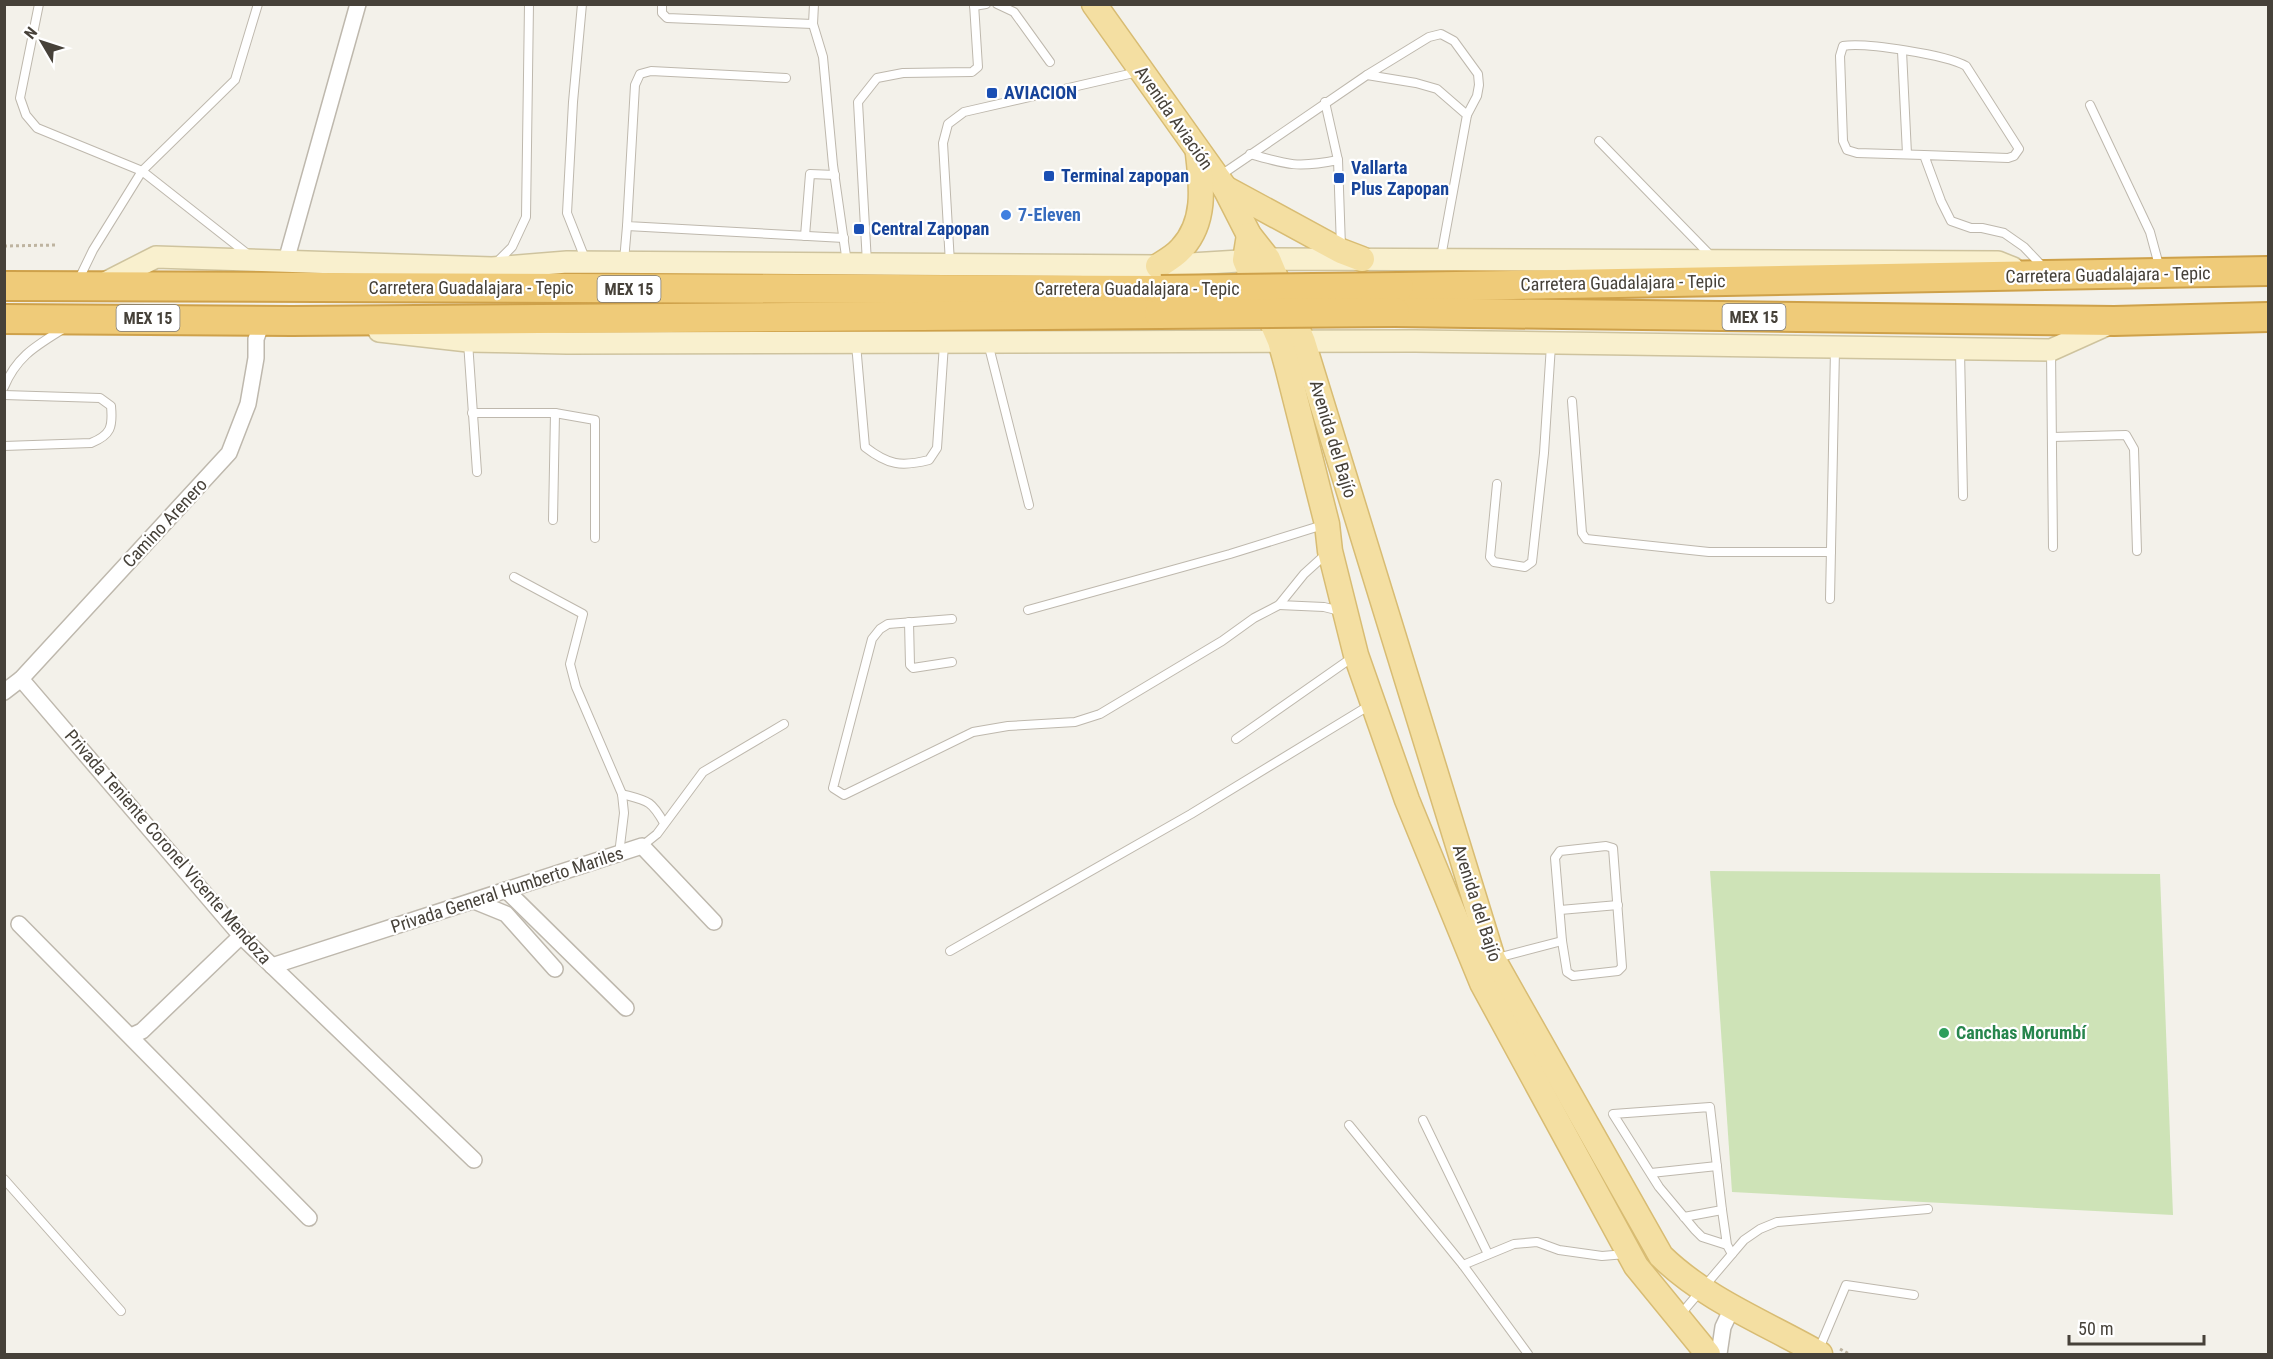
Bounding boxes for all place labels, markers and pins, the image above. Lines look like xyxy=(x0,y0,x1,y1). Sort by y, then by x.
place label: AVIACION xyxy=(1004,82,1077,103)
marker: AVIACION xyxy=(985,86,999,100)
place label: Vallarta Plus Zapopan xyxy=(1351,157,1449,199)
place label: Terminal zapopan xyxy=(1061,165,1189,186)
marker: Terminal zapopan xyxy=(1042,169,1056,183)
marker: Vallarta Plus Zapopan xyxy=(1332,171,1346,185)
place label: 7-Eleven xyxy=(1018,204,1081,225)
marker: 7-Eleven xyxy=(999,208,1013,222)
place label: Central Zapopan xyxy=(871,218,989,239)
marker: Central Zapopan xyxy=(852,222,866,236)
place label: Canchas Morumbí xyxy=(1956,1022,2087,1043)
marker: Canchas Morumbí xyxy=(1937,1026,1951,1040)

